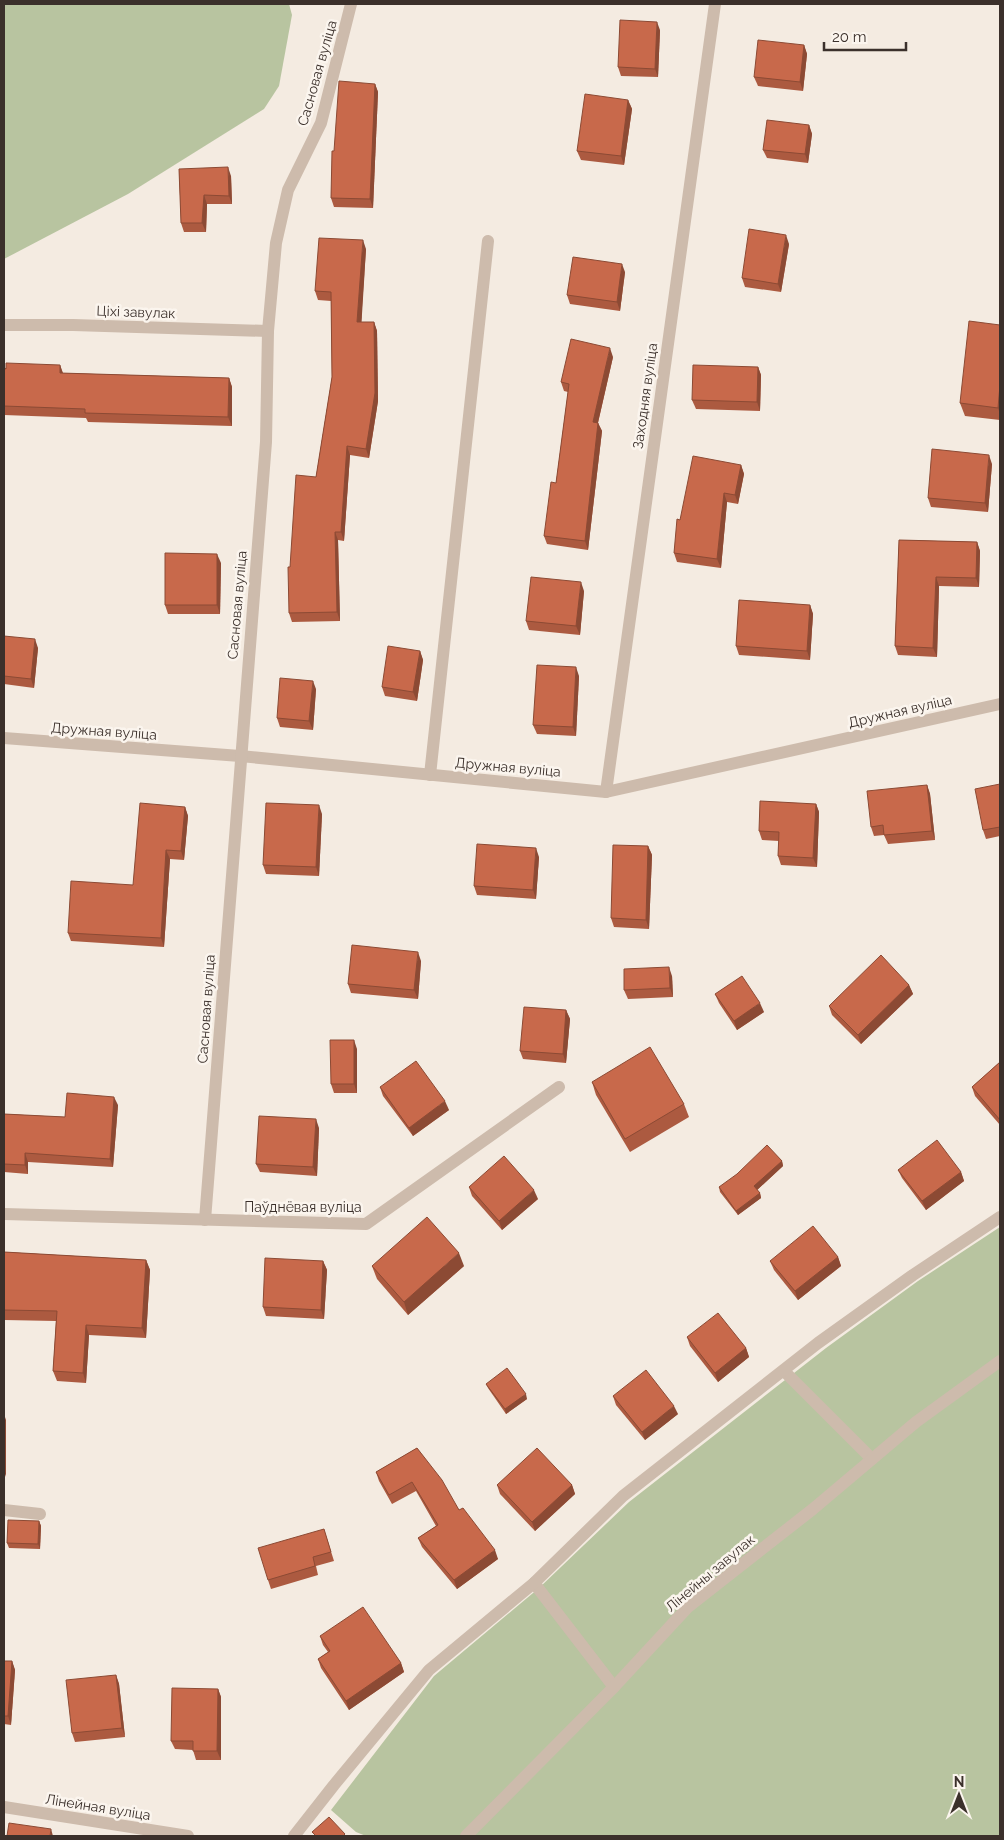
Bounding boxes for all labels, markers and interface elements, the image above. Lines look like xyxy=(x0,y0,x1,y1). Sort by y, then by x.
street label: Сасновая вуліца xyxy=(294,18,340,128)
scale bar xyxy=(824,20,906,52)
text: 20 m xyxy=(832,28,867,46)
street label: Ціхі завулак xyxy=(96,303,176,321)
street label: Заходняя вуліца xyxy=(630,342,660,450)
street label: Сасновая вуліца xyxy=(224,550,250,660)
street label: Дружная вуліца xyxy=(847,691,953,731)
street label: Дружная вуліца xyxy=(51,719,157,743)
street label: Дружная вуліца xyxy=(455,754,561,780)
street label: Сасновая вуліца xyxy=(194,954,218,1064)
street label: Паўднёвая вуліца xyxy=(244,1199,362,1215)
street label: Лінейны завулак xyxy=(662,1531,758,1615)
north arrow xyxy=(934,1770,984,1820)
text: N xyxy=(954,1774,964,1790)
street label: Лінейная вуліца xyxy=(44,1791,152,1823)

